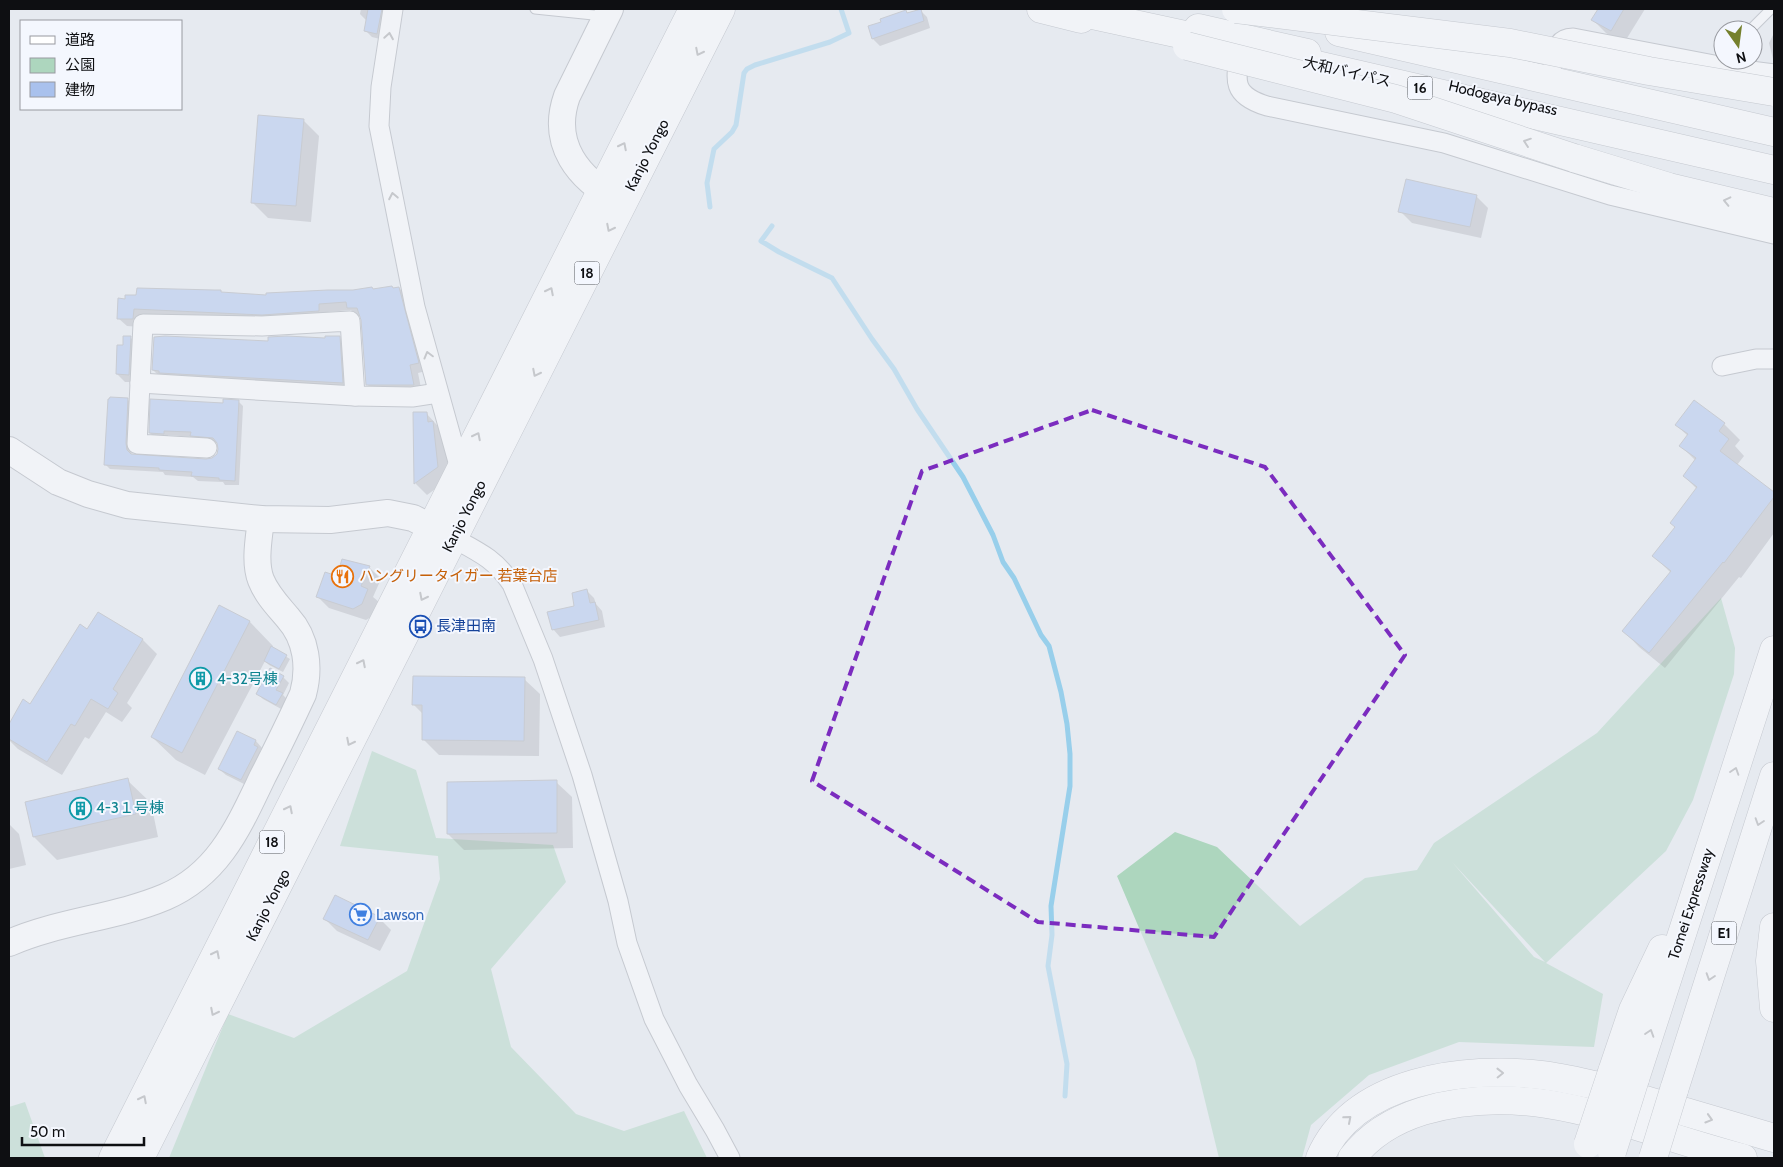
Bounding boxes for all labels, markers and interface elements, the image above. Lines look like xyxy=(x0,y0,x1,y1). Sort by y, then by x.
legend xyxy=(20,20,182,110)
north arrow xyxy=(1713,20,1763,70)
text: 道路 xyxy=(65,31,95,49)
one-way arrow xyxy=(383,32,394,40)
one-way arrow xyxy=(695,47,705,56)
text: N xyxy=(1734,48,1748,68)
street label: 大和バイパス xyxy=(1301,53,1393,91)
text: 公園 xyxy=(65,56,95,74)
road number: 16 xyxy=(1408,76,1432,100)
street label: Hodogaya bypass xyxy=(1447,77,1559,119)
text: 建物 xyxy=(65,81,95,99)
street label: Kanjo Yongo xyxy=(621,116,673,194)
one-way arrow xyxy=(1524,138,1532,148)
one-way arrow xyxy=(617,142,627,151)
one-way arrow xyxy=(388,192,399,201)
one-way arrow xyxy=(1722,196,1731,207)
one-way arrow xyxy=(606,223,616,232)
road number: 18 xyxy=(574,262,600,284)
one-way arrow xyxy=(544,287,554,296)
one-way arrow xyxy=(423,352,433,360)
one-way arrow xyxy=(532,368,542,377)
one-way arrow xyxy=(470,432,481,441)
street label: Kanjo Yongo xyxy=(438,477,490,555)
restaurant icon: ハングリータイガー 若葉台店 xyxy=(331,564,355,588)
place label: ハングリータイガー 若葉台店 xyxy=(359,567,557,585)
one-way arrow xyxy=(419,592,429,601)
bus stop icon: 長津田南 xyxy=(408,614,432,638)
place label: 長津田南 xyxy=(436,617,496,635)
one-way arrow xyxy=(356,660,366,669)
building icon: 4-32号棟 xyxy=(189,667,213,691)
place label: 4-32号棟 xyxy=(217,670,278,688)
one-way arrow xyxy=(346,737,356,746)
one-way arrow xyxy=(1729,767,1739,775)
building icon: 4-3１号棟 xyxy=(68,796,92,820)
place label: 4-3１号棟 xyxy=(96,799,164,817)
one-way arrow xyxy=(283,805,293,814)
one-way arrow xyxy=(1755,818,1765,826)
road number: 18 xyxy=(260,830,284,854)
street label: Tomei Expressway xyxy=(1664,846,1718,962)
street label: Kanjo Yongo xyxy=(242,866,294,944)
supermarket icon: Lawson xyxy=(348,903,372,927)
place label: Lawson xyxy=(376,906,424,924)
road number: E1 xyxy=(1712,921,1736,944)
one-way arrow xyxy=(210,950,220,959)
one-way arrow xyxy=(1706,973,1716,981)
one-way arrow xyxy=(209,1007,220,1016)
one-way arrow xyxy=(1644,1029,1654,1037)
one-way arrow xyxy=(1496,1068,1504,1079)
one-way arrow xyxy=(137,1095,147,1104)
scale bar xyxy=(22,1114,145,1146)
one-way arrow xyxy=(1704,1114,1712,1124)
one-way arrow xyxy=(1343,1116,1352,1125)
text: 50 m xyxy=(30,1123,65,1141)

